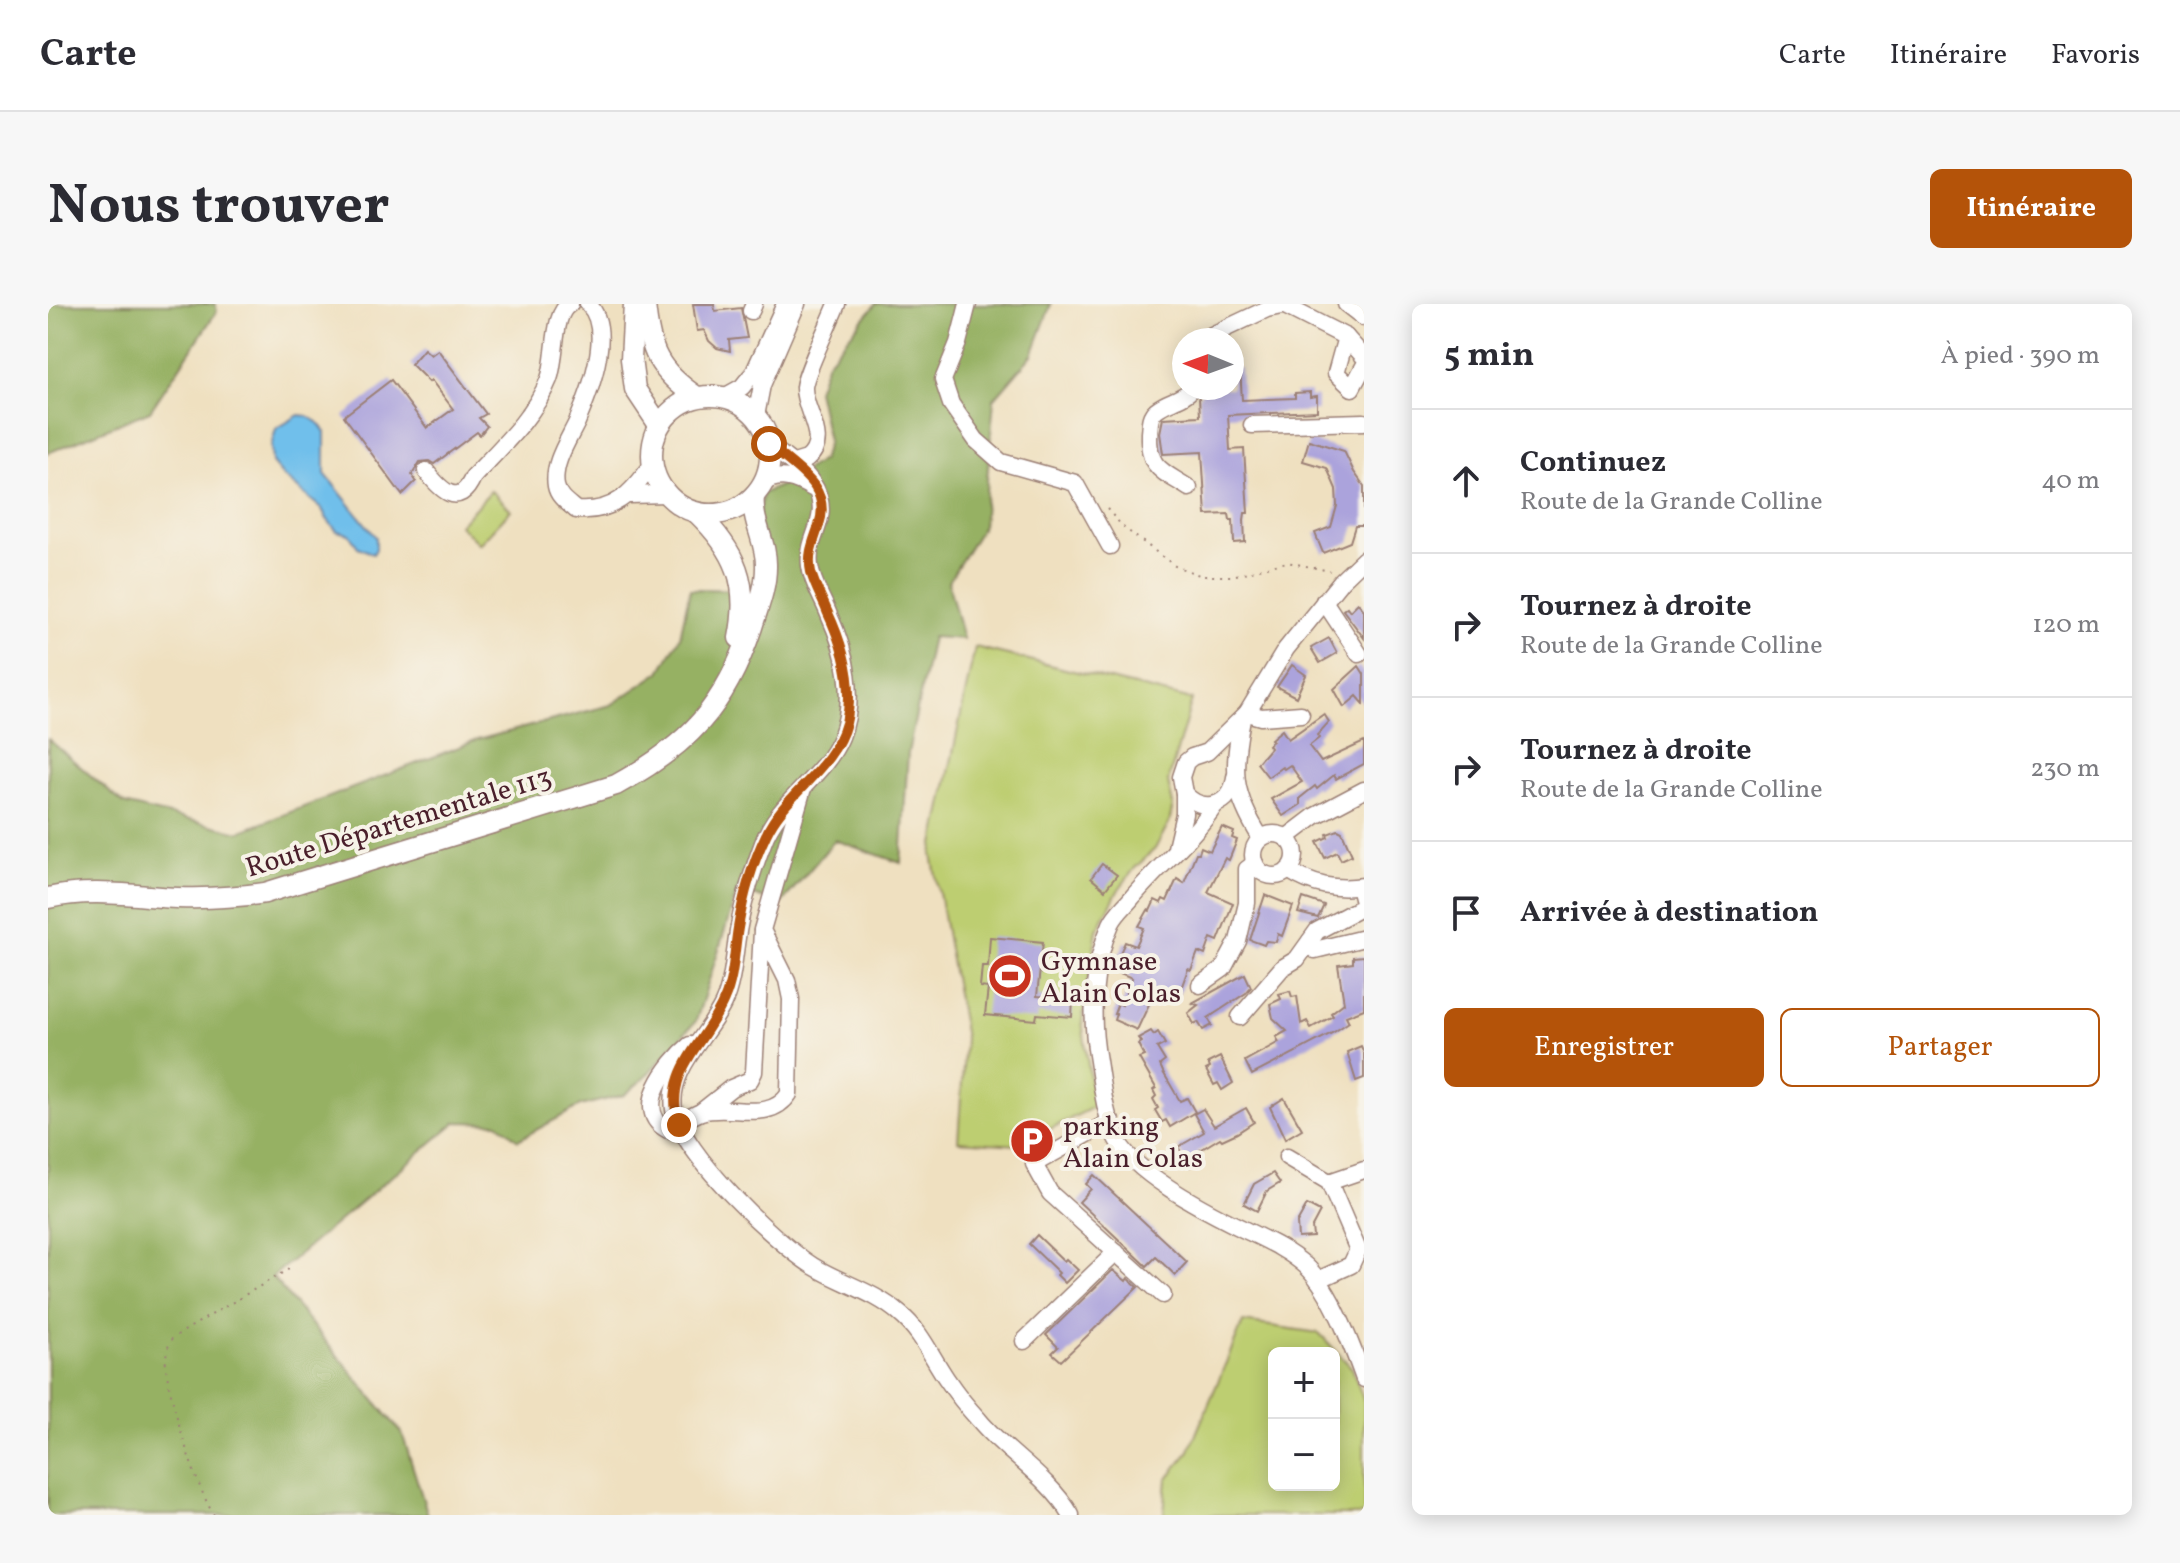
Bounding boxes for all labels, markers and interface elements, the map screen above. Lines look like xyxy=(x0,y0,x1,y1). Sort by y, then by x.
text: Carte xyxy=(40,29,137,82)
text: Carte xyxy=(1779,36,1846,75)
text: Itinéraire xyxy=(1890,36,2007,75)
text: Favoris xyxy=(2051,36,2140,75)
text: Nous trouver xyxy=(48,169,390,247)
button: Itinéraire xyxy=(1930,169,2132,248)
north arrow xyxy=(1172,328,1244,400)
text: 5 min xyxy=(1444,333,1534,380)
text: À pied · 390 m xyxy=(1941,338,2100,374)
route start xyxy=(751,426,787,462)
text: Continuez xyxy=(1520,442,1666,484)
icon: ahead xyxy=(1444,459,1488,503)
text: 40 m xyxy=(2041,463,2100,499)
text: Route de la Grande Colline xyxy=(1520,484,1823,520)
text: Tournez à droite xyxy=(1520,586,1752,628)
icon: right xyxy=(1444,603,1488,647)
text: 120 m xyxy=(2032,607,2100,643)
text: Route de la Grande Colline xyxy=(1520,628,1823,664)
text: Tournez à droite xyxy=(1520,730,1752,772)
icon: right xyxy=(1444,747,1488,791)
text: 230 m xyxy=(2030,751,2100,787)
street label: Route Départementale 113 xyxy=(241,758,556,889)
text: Route de la Grande Colline xyxy=(1520,772,1823,808)
icon: arrive xyxy=(1444,891,1488,935)
text: Arrivée à destination xyxy=(1520,892,1819,934)
place label: Gymnase Alain Colas xyxy=(1041,943,1181,1014)
sports icon: Gymnase Alain Colas xyxy=(986,952,1034,1000)
button: Enregistrer xyxy=(1444,1008,1764,1087)
button: Partager xyxy=(1780,1008,2100,1087)
route end xyxy=(661,1107,697,1143)
place label: parking Alain Colas xyxy=(1063,1108,1203,1179)
parking icon: parking Alain Colas xyxy=(1008,1117,1056,1165)
map controls xyxy=(1268,1347,1340,1491)
button: + xyxy=(1268,1347,1340,1419)
button: − xyxy=(1268,1419,1340,1491)

